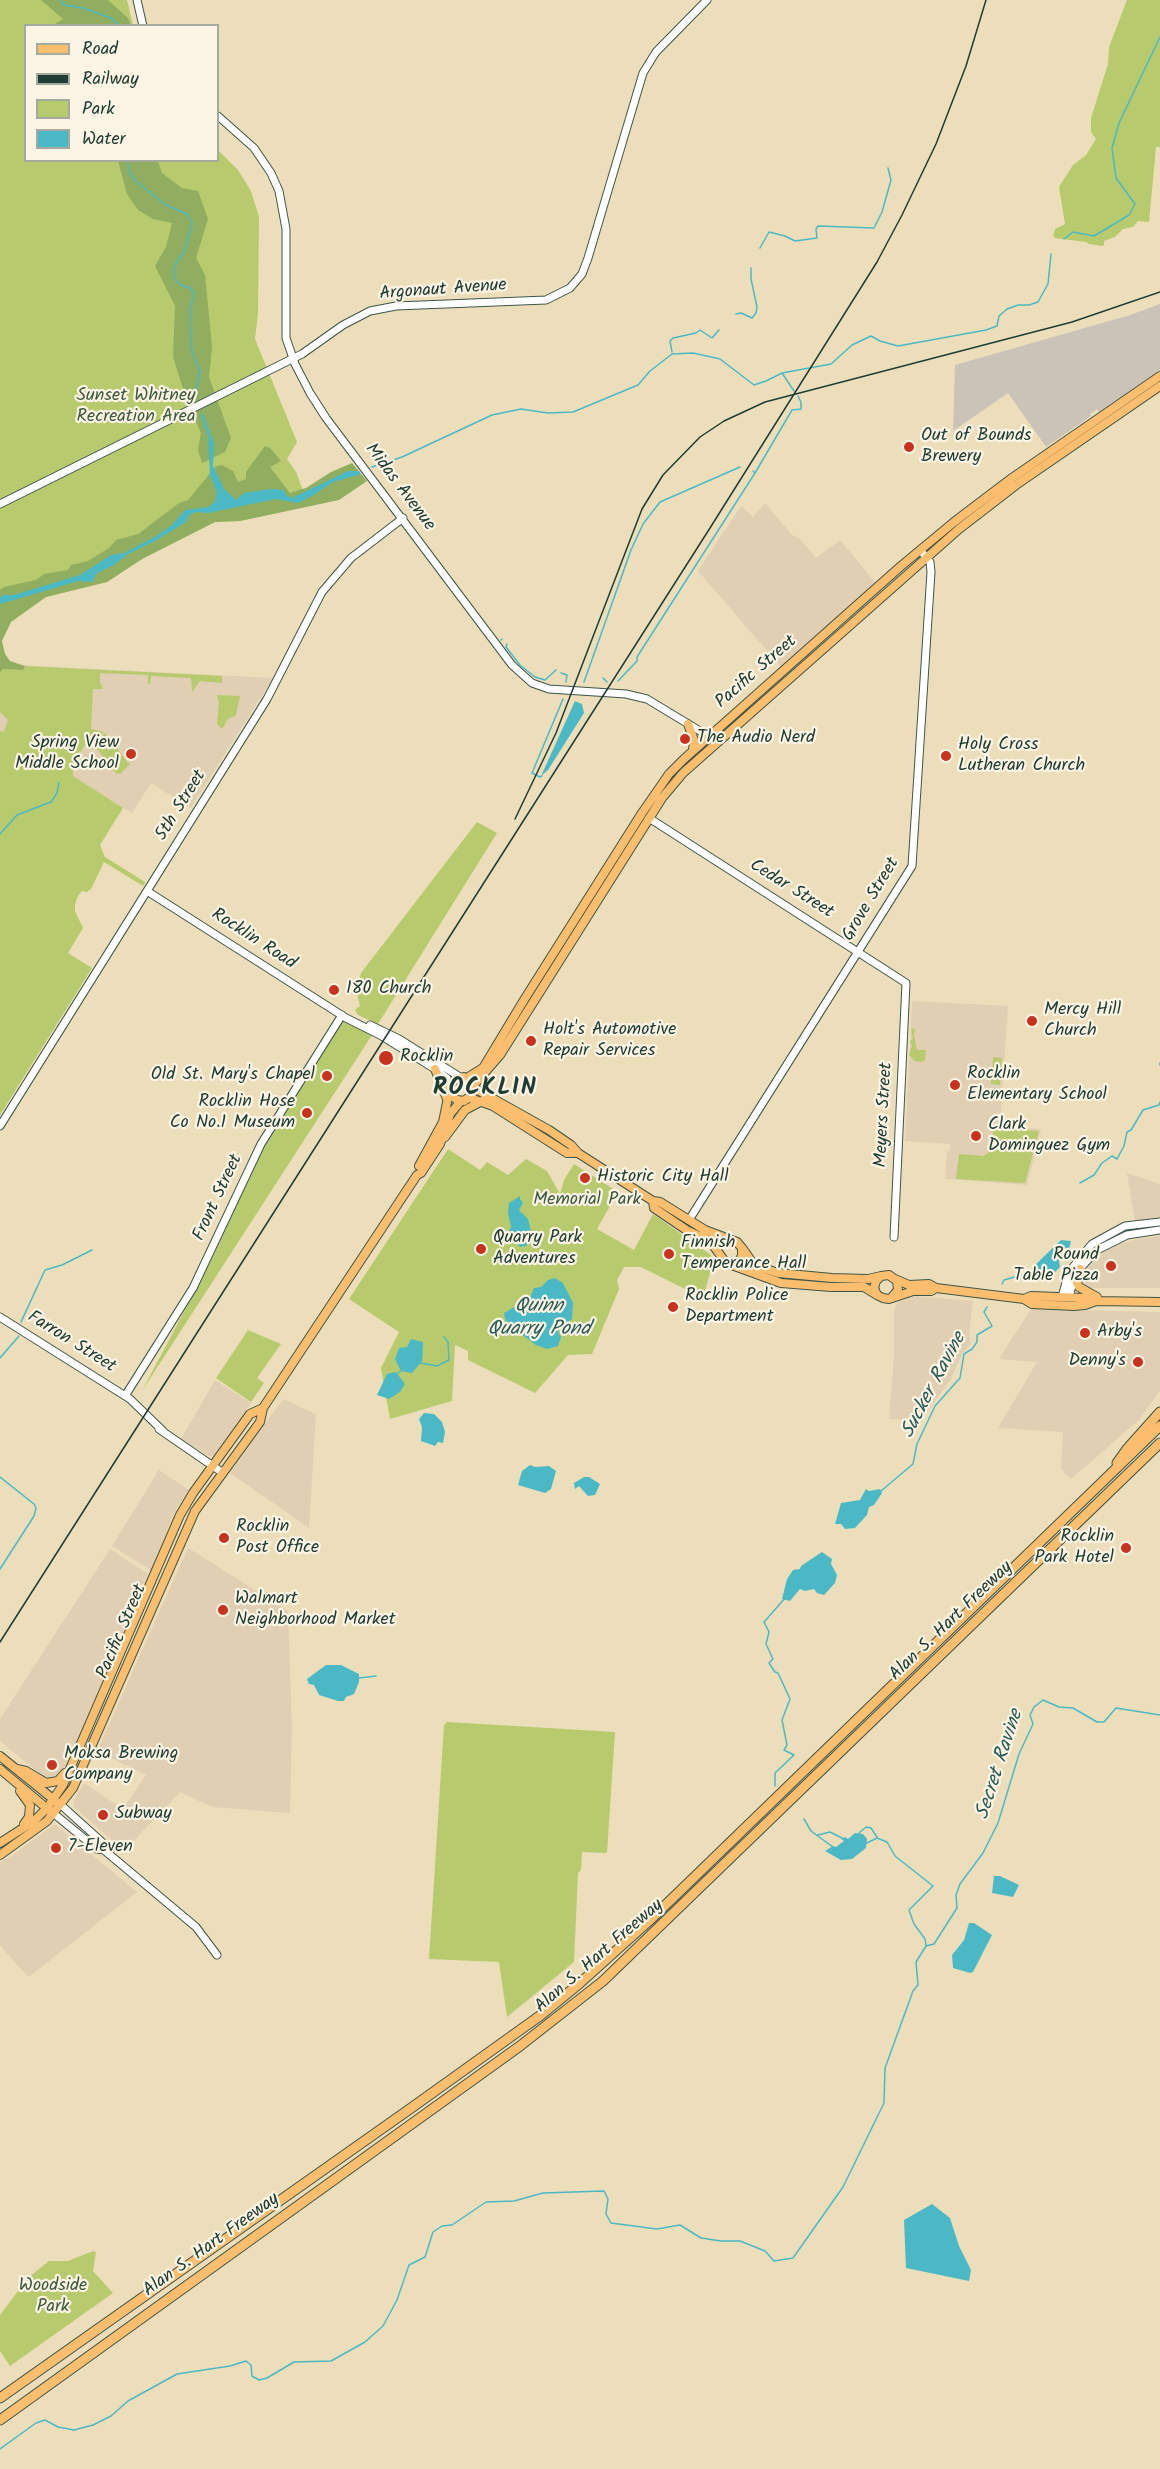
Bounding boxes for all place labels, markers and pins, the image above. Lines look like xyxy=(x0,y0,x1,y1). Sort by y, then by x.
place label: Out of Bounds Brewery xyxy=(921,426,1032,468)
marker: Out of Bounds Brewery xyxy=(902,440,916,454)
place label: The Audio Nerd xyxy=(697,728,815,750)
marker: The Audio Nerd xyxy=(678,732,692,746)
place label: Spring View Middle School xyxy=(15,733,119,776)
place label: Holy Cross Lutheran Church xyxy=(958,735,1085,777)
marker: Spring View Middle School xyxy=(124,747,138,761)
marker: Holy Cross Lutheran Church xyxy=(939,749,953,763)
place label: 180 Church xyxy=(346,979,431,1001)
marker: 180 Church xyxy=(327,983,341,997)
place label: Mercy Hill Church xyxy=(1044,1000,1121,1042)
marker: Mercy Hill Church xyxy=(1025,1014,1039,1028)
place label: Holt's Automotive Repair Services xyxy=(543,1020,676,1062)
marker: Holt's Automotive Repair Services xyxy=(524,1034,538,1048)
place label: Rocklin xyxy=(400,1047,453,1069)
marker: Rocklin xyxy=(377,1049,395,1067)
place label: Rocklin Elementary School xyxy=(967,1064,1107,1106)
place label: Old St. Mary's Chapel xyxy=(151,1065,315,1087)
marker: Old St. Mary's Chapel xyxy=(320,1069,334,1083)
marker: Rocklin Elementary School xyxy=(948,1078,962,1092)
place label: Rocklin Hose Co No.1 Museum xyxy=(170,1092,295,1134)
marker: Rocklin Hose Co No.1 Museum xyxy=(300,1106,314,1120)
place label: Clark Dominguez Gym xyxy=(988,1115,1110,1158)
marker: Clark Dominguez Gym xyxy=(969,1129,983,1143)
place label: Historic City Hall xyxy=(597,1167,729,1189)
marker: Historic City Hall xyxy=(578,1171,592,1185)
place label: Quarry Park Adventures xyxy=(493,1228,582,1270)
place label: Finnish Temperance Hall xyxy=(681,1233,806,1276)
marker: Quarry Park Adventures xyxy=(474,1242,488,1256)
place label: Round Table Pizza xyxy=(1013,1245,1099,1288)
marker: Finnish Temperance Hall xyxy=(662,1247,676,1261)
marker: Round Table Pizza xyxy=(1104,1259,1118,1273)
place label: Rocklin Police Department xyxy=(685,1286,788,1328)
marker: Rocklin Police Department xyxy=(666,1300,680,1314)
place label: Arby's xyxy=(1097,1322,1142,1344)
marker: Arby's xyxy=(1078,1326,1092,1340)
place label: Denny's xyxy=(1068,1351,1126,1373)
marker: Denny's xyxy=(1131,1355,1145,1369)
place label: Rocklin Post Office xyxy=(236,1517,319,1559)
place label: Rocklin Park Hotel xyxy=(1034,1527,1114,1570)
marker: Rocklin Post Office xyxy=(217,1531,231,1545)
marker: Rocklin Park Hotel xyxy=(1119,1541,1133,1555)
place label: Walmart Neighborhood Market xyxy=(235,1589,396,1632)
marker: Walmart Neighborhood Market xyxy=(216,1603,230,1617)
place label: Moksa Brewing Company xyxy=(64,1744,178,1786)
marker: Moksa Brewing Company xyxy=(45,1758,59,1772)
place label: Subway xyxy=(115,1804,172,1826)
marker: Subway xyxy=(96,1808,110,1822)
place label: 7-Eleven xyxy=(68,1837,133,1859)
marker: 7-Eleven xyxy=(49,1841,63,1855)

